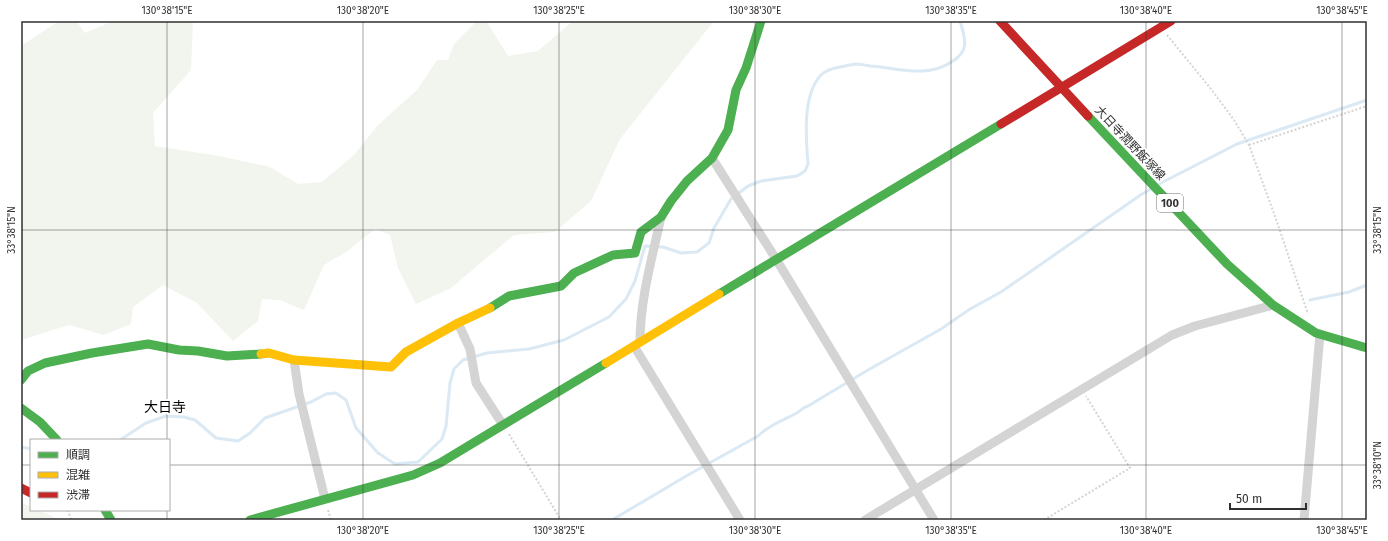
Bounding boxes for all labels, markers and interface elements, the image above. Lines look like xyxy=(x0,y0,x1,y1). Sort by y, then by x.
text: 130°38'15"E xyxy=(141,5,193,17)
text: 130°38'20"E xyxy=(337,5,389,17)
text: 130°38'25"E xyxy=(533,5,585,17)
text: 130°38'30"E xyxy=(729,5,781,17)
text: 130°38'35"E xyxy=(925,5,977,17)
text: 130°38'40"E xyxy=(1120,5,1172,17)
text: 130°38'45"E xyxy=(1316,5,1368,17)
street label: 大日寺潤野飯塚線 xyxy=(1092,103,1168,183)
road number: 100 xyxy=(1157,194,1183,212)
text: 33°38'15"N xyxy=(6,206,18,254)
text: 33°38'15"N xyxy=(1372,206,1384,254)
district label: 大日寺 xyxy=(144,399,186,416)
legend xyxy=(30,439,170,511)
text: 33°38'10"N xyxy=(1372,441,1384,489)
text: 順調 xyxy=(66,448,90,462)
text: 混雑 xyxy=(66,468,90,482)
scale bar xyxy=(1230,485,1306,511)
text: 渋滞 xyxy=(66,488,90,502)
text: 50 m xyxy=(1236,492,1262,506)
text: 130°38'20"E xyxy=(337,525,389,537)
text: 130°38'25"E xyxy=(533,525,585,537)
text: 130°38'30"E xyxy=(729,525,781,537)
text: 130°38'35"E xyxy=(925,525,977,537)
text: 130°38'40"E xyxy=(1120,525,1172,537)
text: 130°38'45"E xyxy=(1316,525,1368,537)

